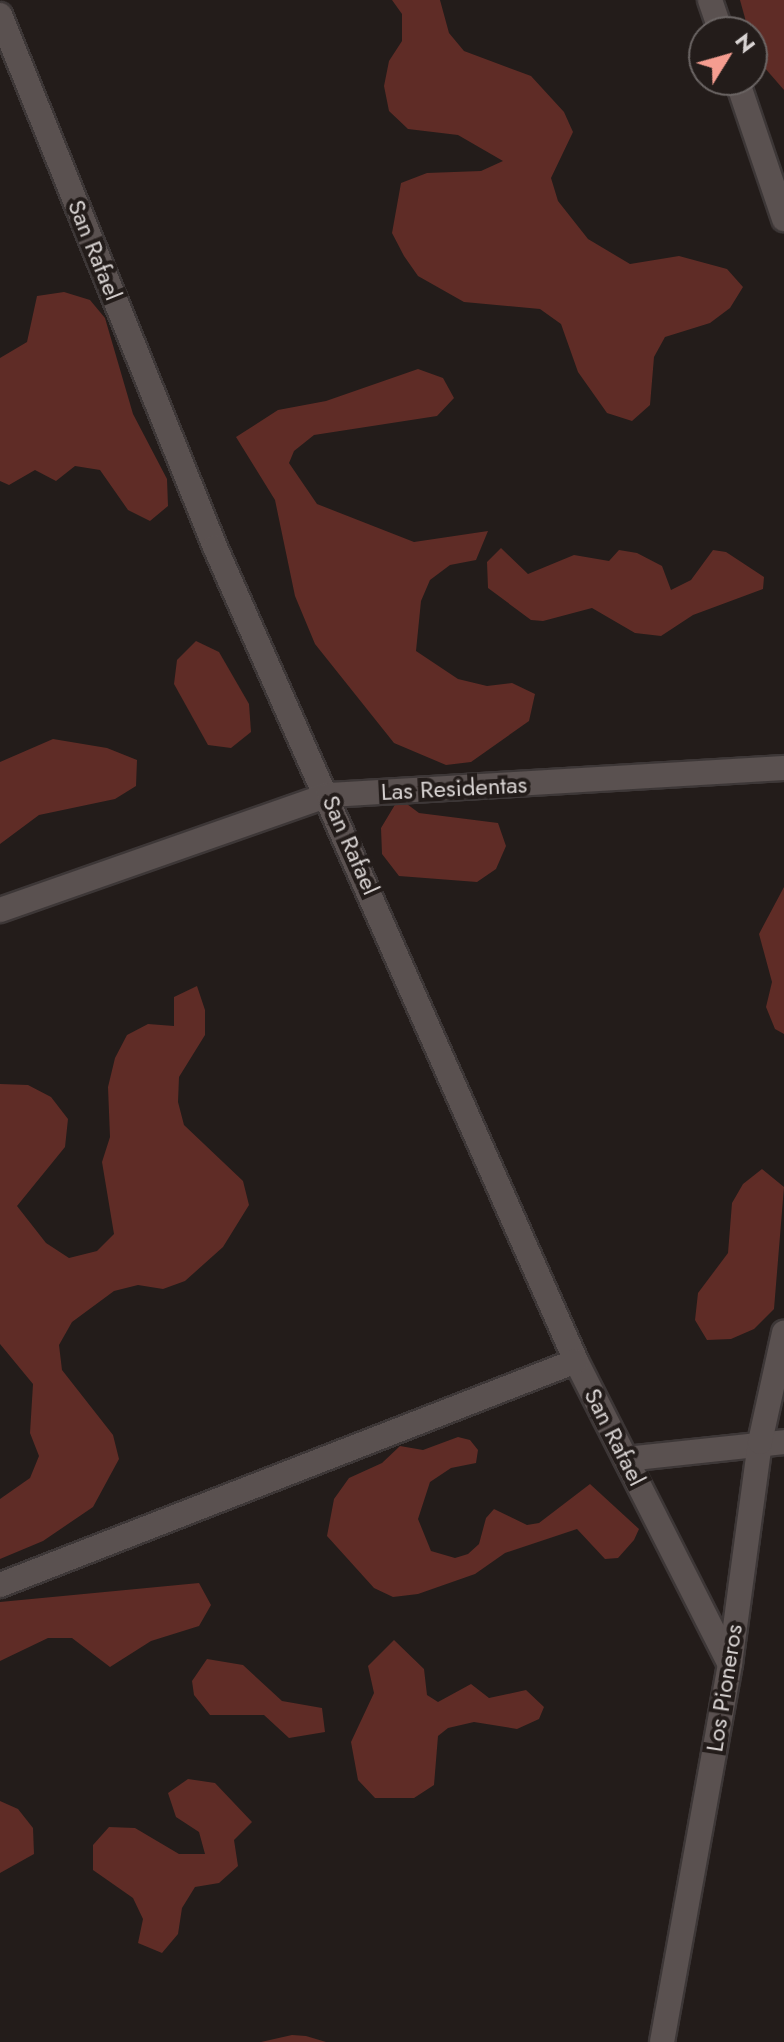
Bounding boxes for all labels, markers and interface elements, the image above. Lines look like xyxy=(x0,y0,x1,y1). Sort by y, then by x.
north arrow xyxy=(688,16,768,96)
text: N xyxy=(728,26,764,59)
street label: San Rafael xyxy=(62,196,128,304)
street label: Las Residentas xyxy=(380,770,528,806)
street label: San Rafael xyxy=(316,791,386,899)
street label: San Rafael xyxy=(578,1383,652,1491)
street label: Los Pioneros xyxy=(700,1622,748,1754)

